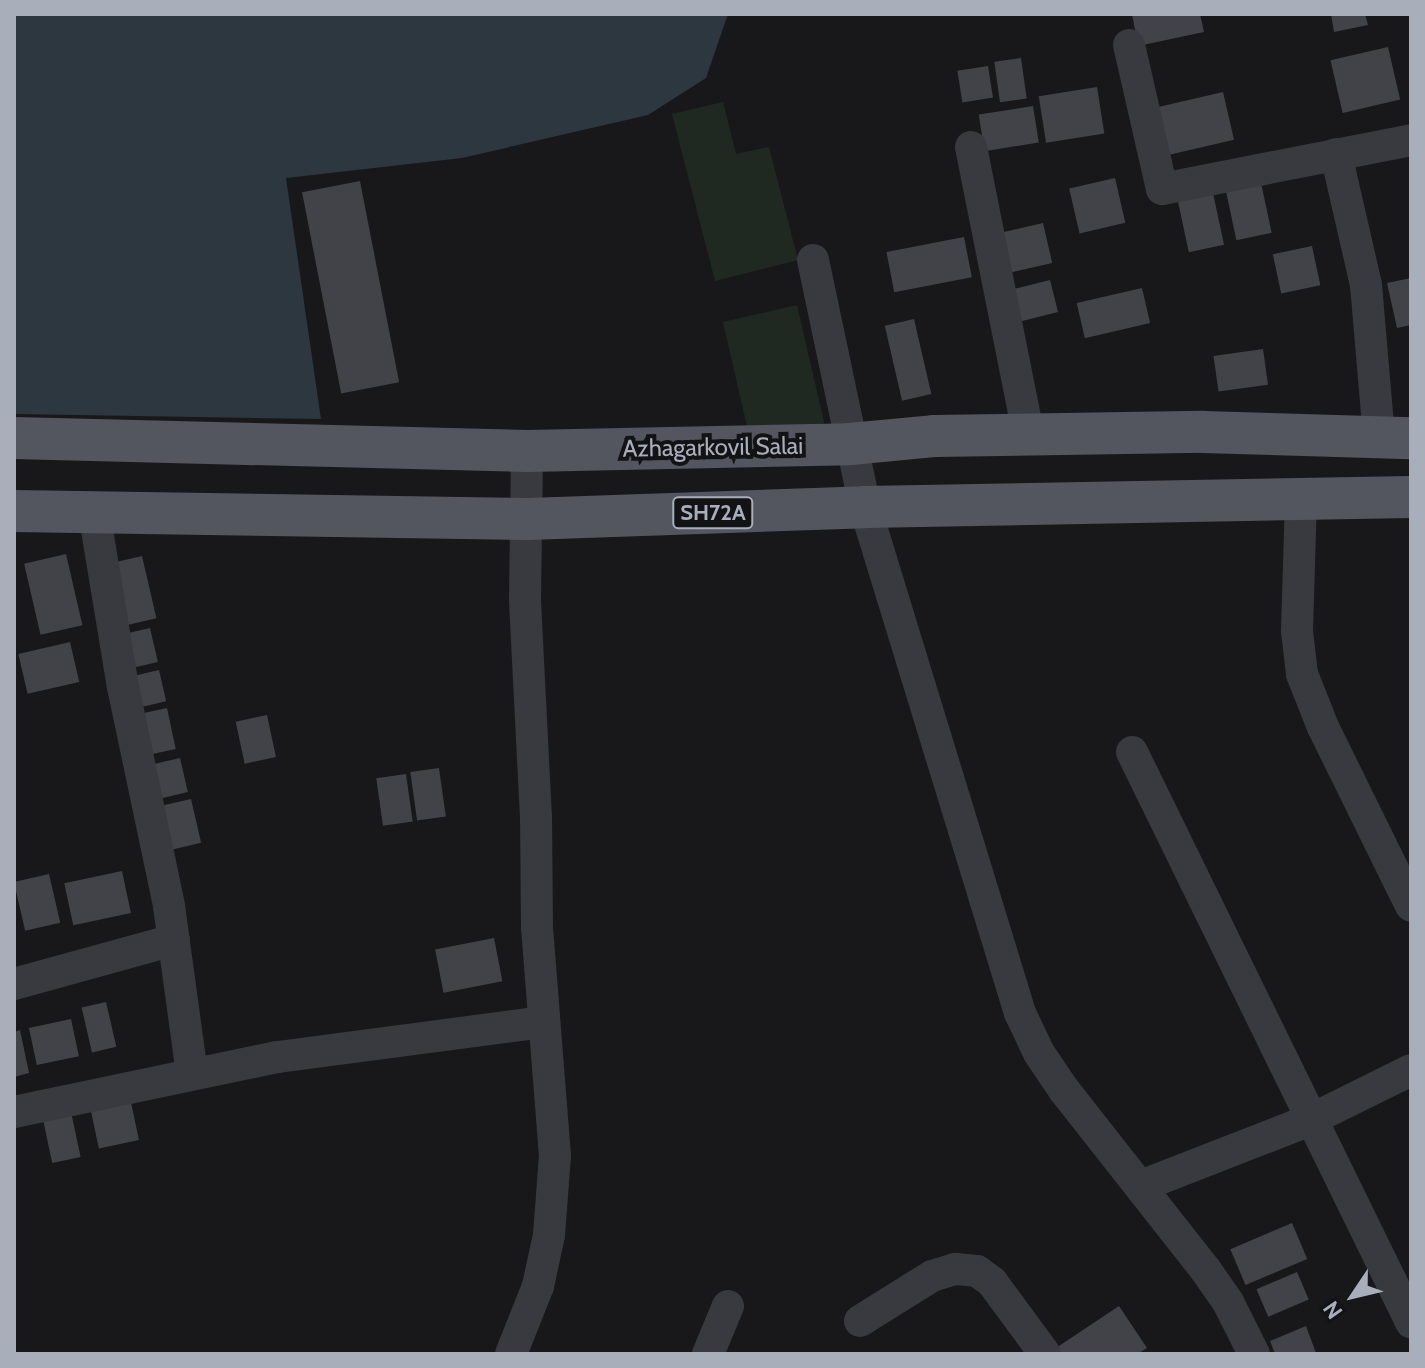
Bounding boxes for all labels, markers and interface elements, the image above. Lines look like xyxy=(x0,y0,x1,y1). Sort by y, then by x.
street label: Azhagarkovil Salai xyxy=(622,431,804,463)
road number: SH72A xyxy=(671,495,755,531)
north arrow xyxy=(1313,1256,1393,1336)
text: N xyxy=(1317,1296,1348,1324)

